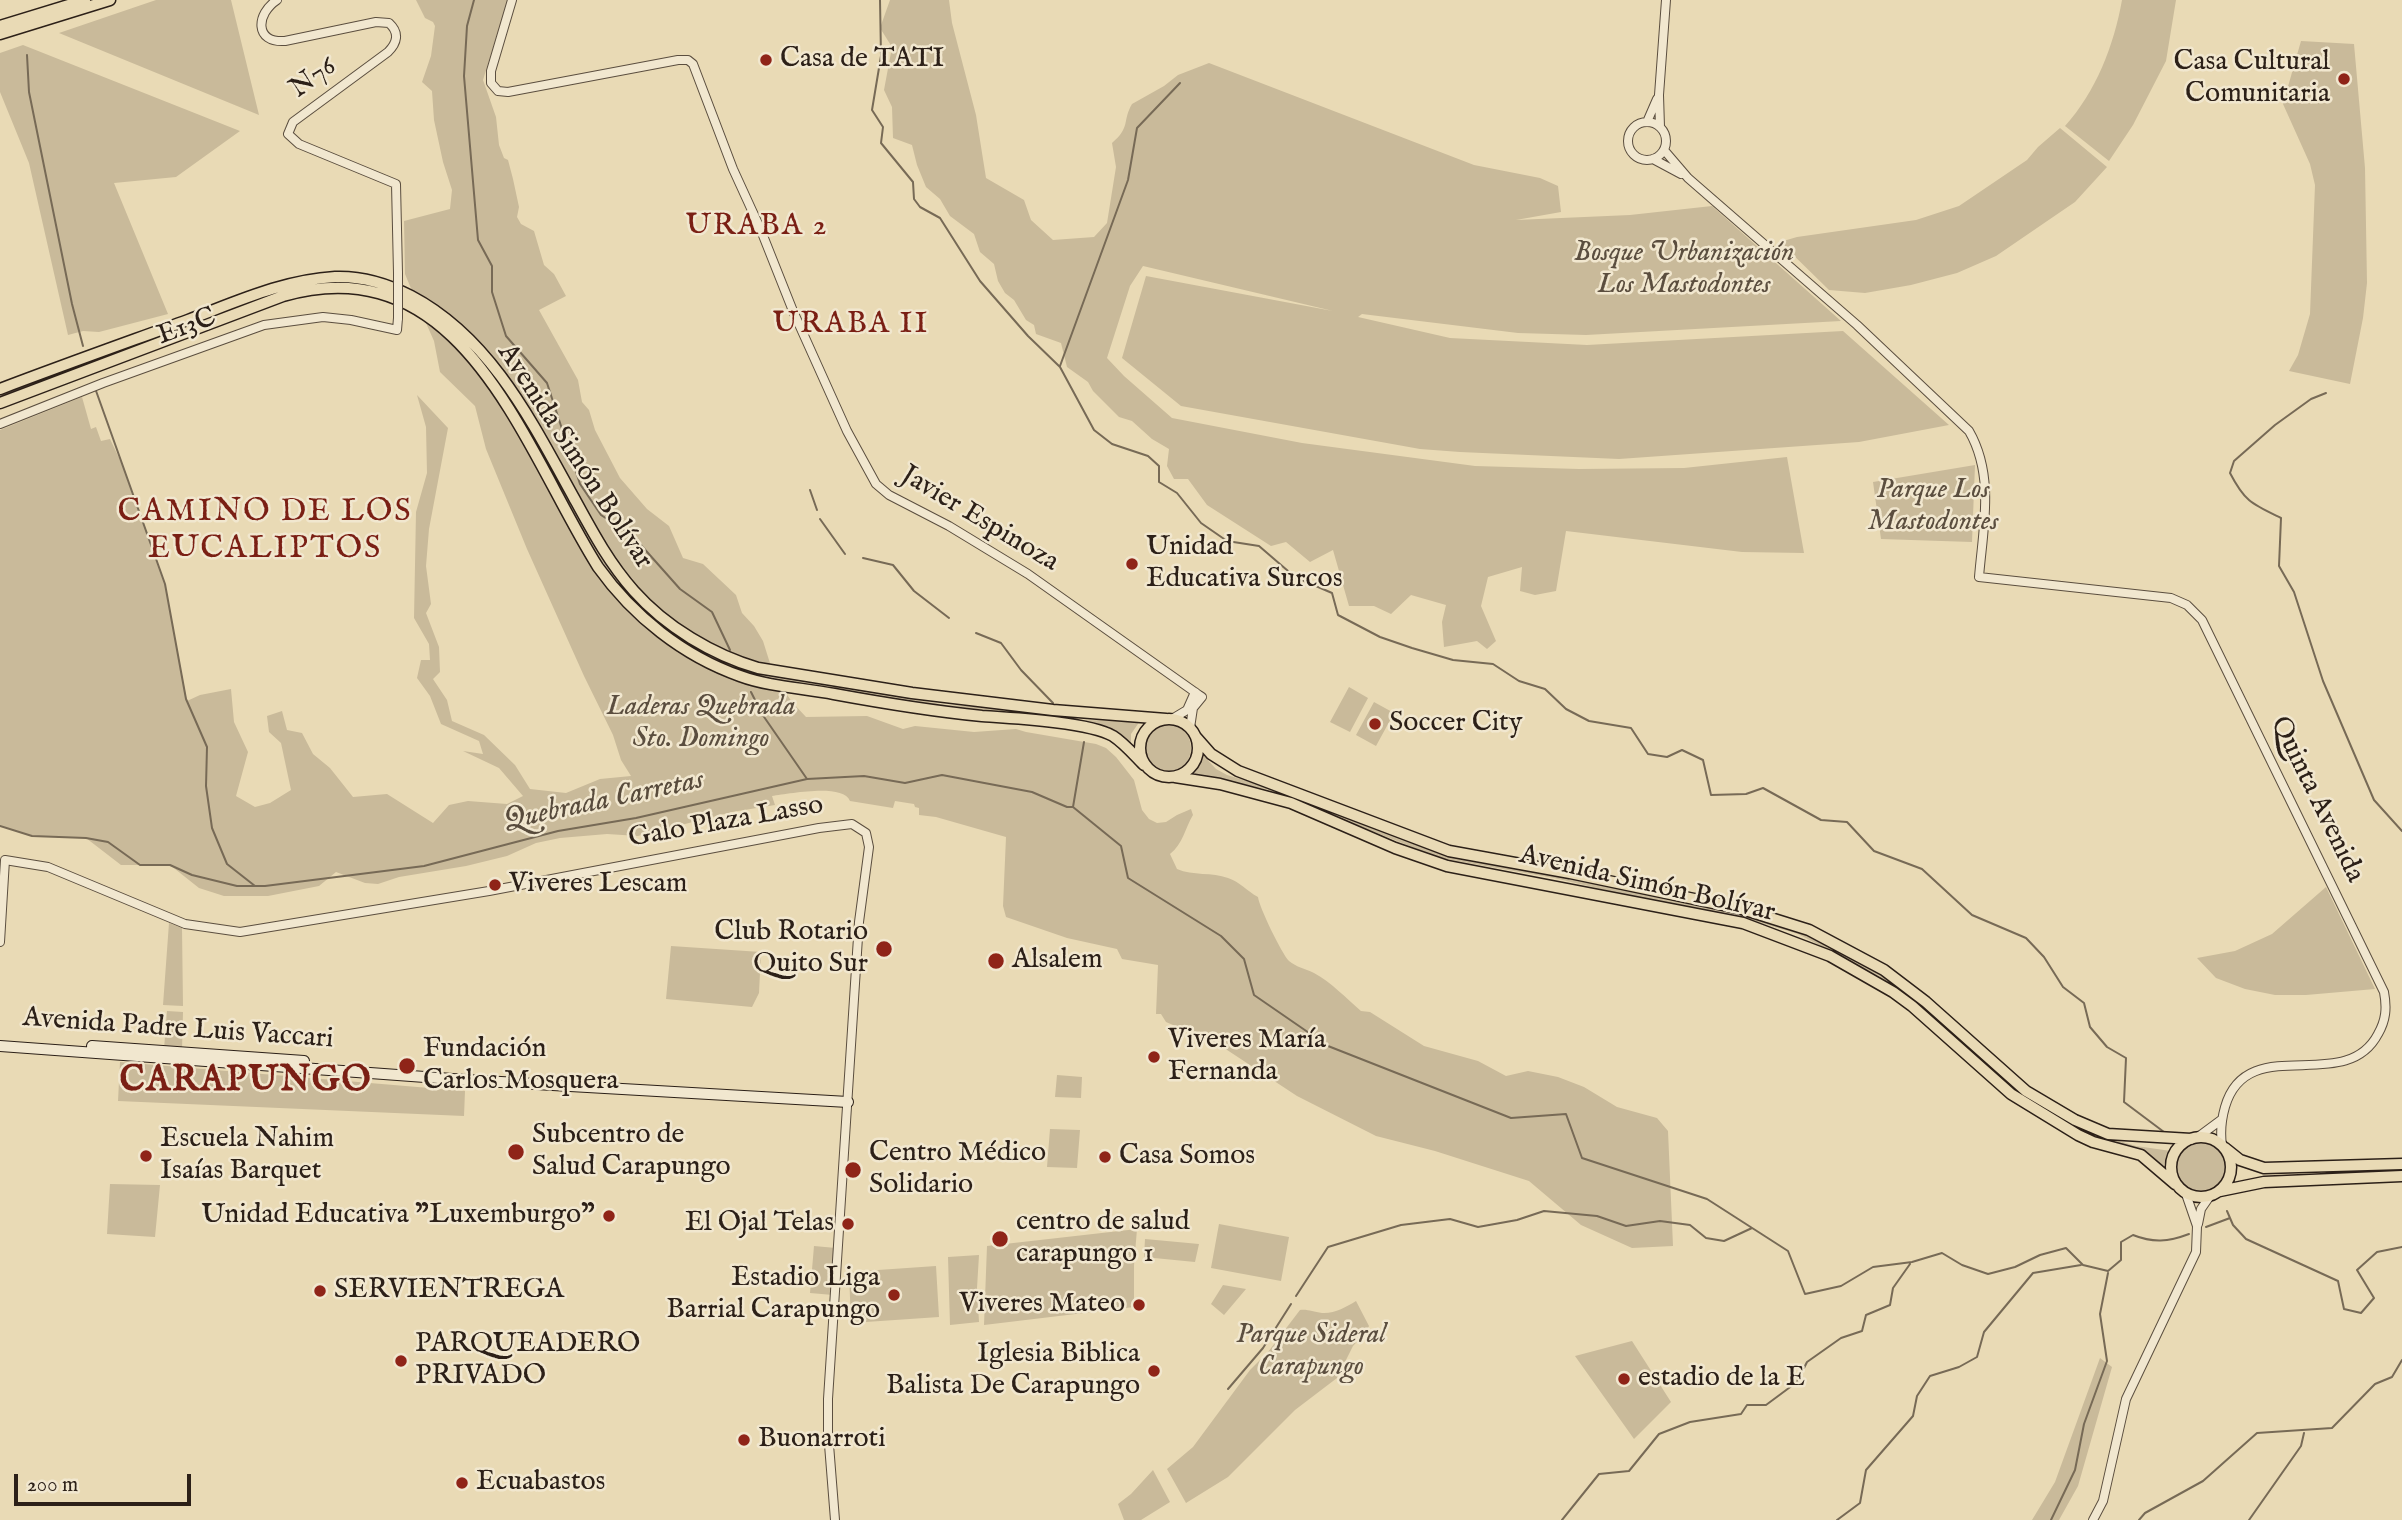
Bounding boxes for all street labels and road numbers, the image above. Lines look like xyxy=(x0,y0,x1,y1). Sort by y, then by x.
street label: N76 xyxy=(284,51,344,107)
street label: E13C xyxy=(153,302,221,354)
street label: Avenida Simón Bolívar xyxy=(489,338,659,576)
street label: Javier Espinoza xyxy=(894,460,1064,580)
street label: Quinta Avenida xyxy=(2261,712,2371,888)
street label: Galo Plaza Lasso xyxy=(626,789,826,857)
street label: Avenida Simón Bolívar xyxy=(1516,839,1778,931)
street label: Avenida Padre Luis Vaccari xyxy=(21,1002,335,1058)

